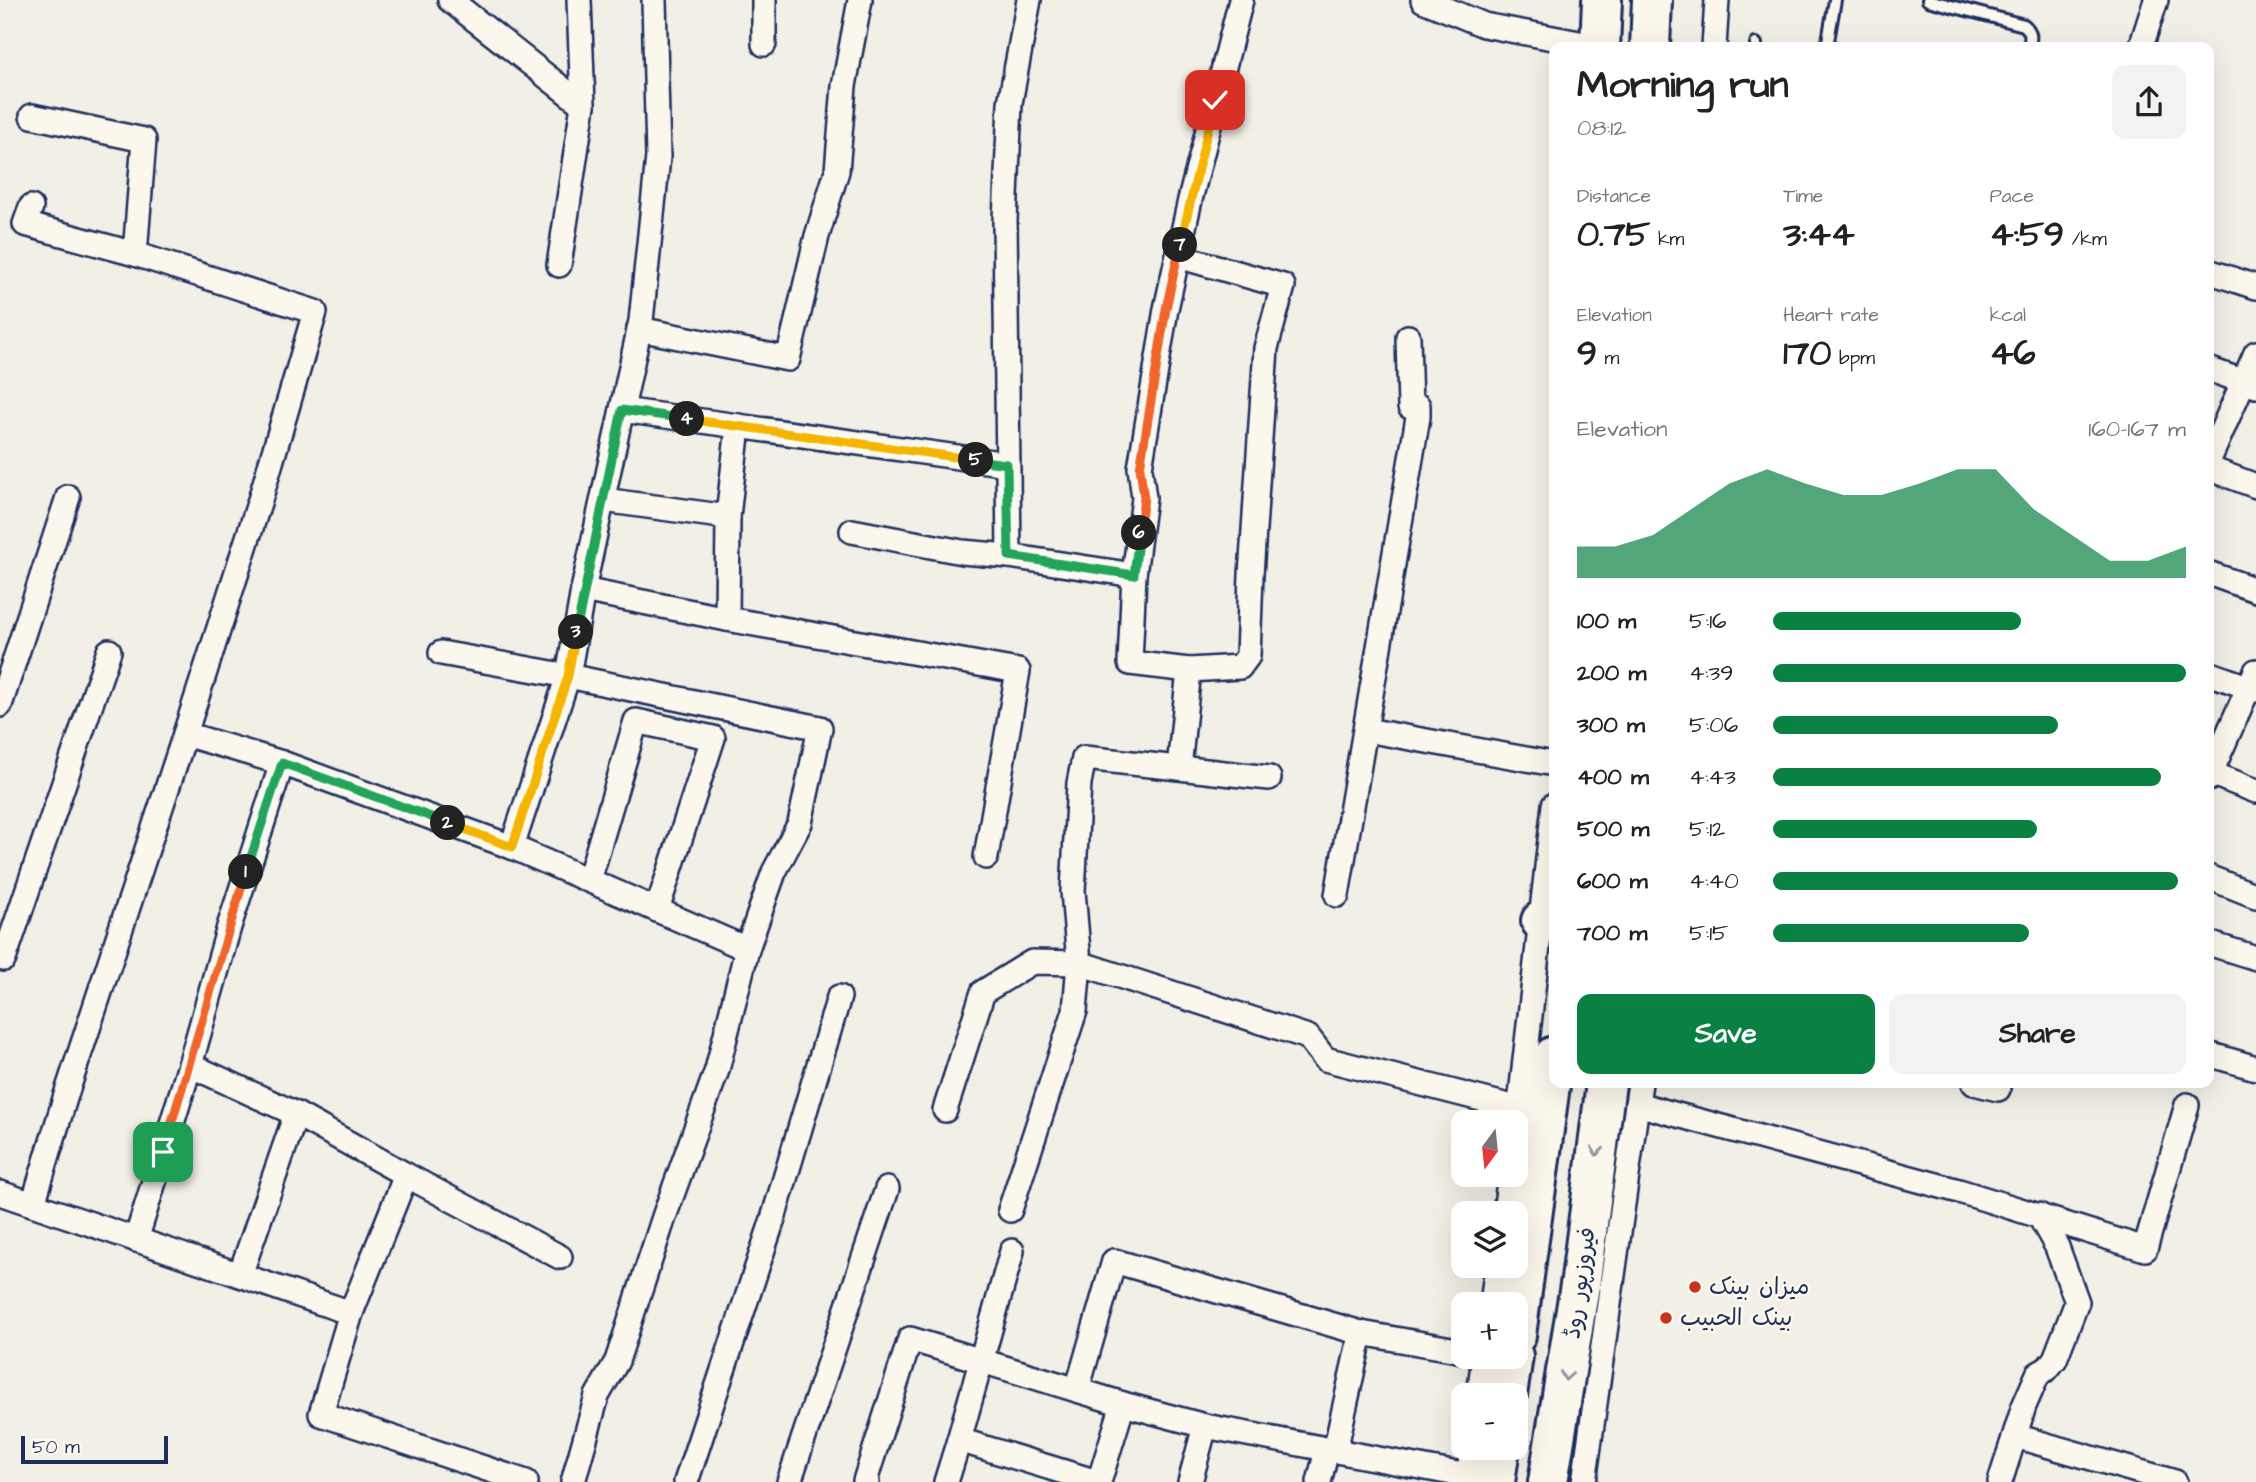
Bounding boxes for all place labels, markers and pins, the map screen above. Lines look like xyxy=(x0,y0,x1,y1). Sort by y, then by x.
pin xyxy=(1185,70,1245,130)
pin: 7 xyxy=(1162,228,1198,262)
pin: 4 xyxy=(670,402,704,436)
pin: 5 xyxy=(958,442,993,477)
pin: 6 xyxy=(1122,516,1156,550)
pin: 3 xyxy=(558,614,594,650)
pin: 2 xyxy=(430,806,466,840)
pin: 1 xyxy=(229,854,264,890)
pin xyxy=(133,1122,193,1182)
place label: میزان بینک xyxy=(1709,1271,1809,1303)
marker: میزان بینک xyxy=(1687,1279,1703,1295)
place label: بينک الحبيب xyxy=(1680,1302,1793,1334)
marker: بينک الحبيب xyxy=(1658,1310,1674,1326)

